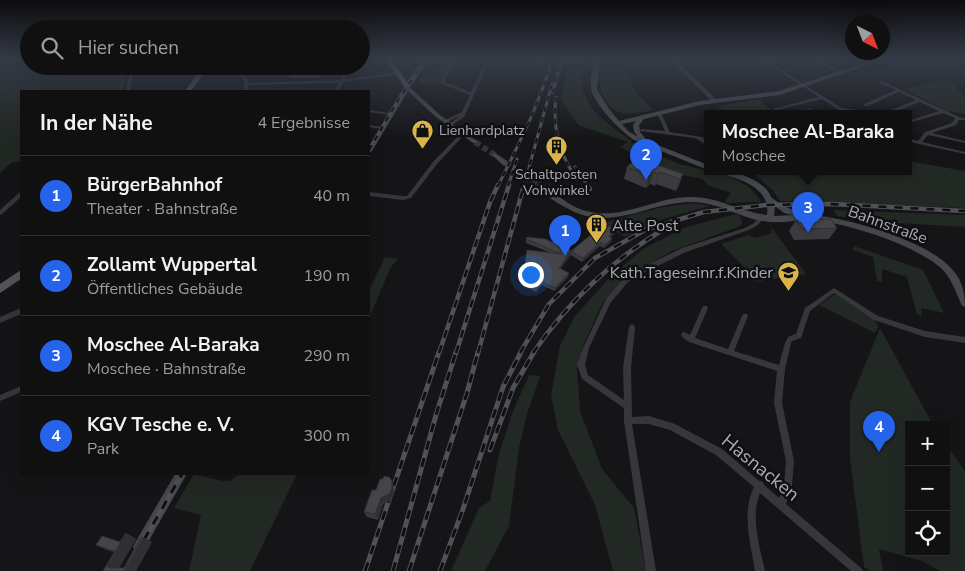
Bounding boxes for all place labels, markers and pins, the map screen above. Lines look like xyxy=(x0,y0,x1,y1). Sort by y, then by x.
shop icon: Lienhardplatz xyxy=(411,118,435,149)
place label: Lienhardplatz xyxy=(439,121,525,140)
building icon: Schaltposten Vohwinkel xyxy=(544,134,568,165)
pin: 2 xyxy=(630,139,662,180)
place label: Schaltposten Vohwinkel xyxy=(515,165,597,200)
pin: 3 xyxy=(792,192,824,233)
building icon: Alte Post xyxy=(584,213,608,244)
pin: 1 xyxy=(549,215,581,256)
place label: Alte Post xyxy=(612,215,679,237)
school or university icon: Kath.Tageseinr.f.Kinder xyxy=(777,260,801,291)
place label: Kath.Tageseinr.f.Kinder xyxy=(610,262,773,284)
pin: 4 xyxy=(863,411,895,452)

